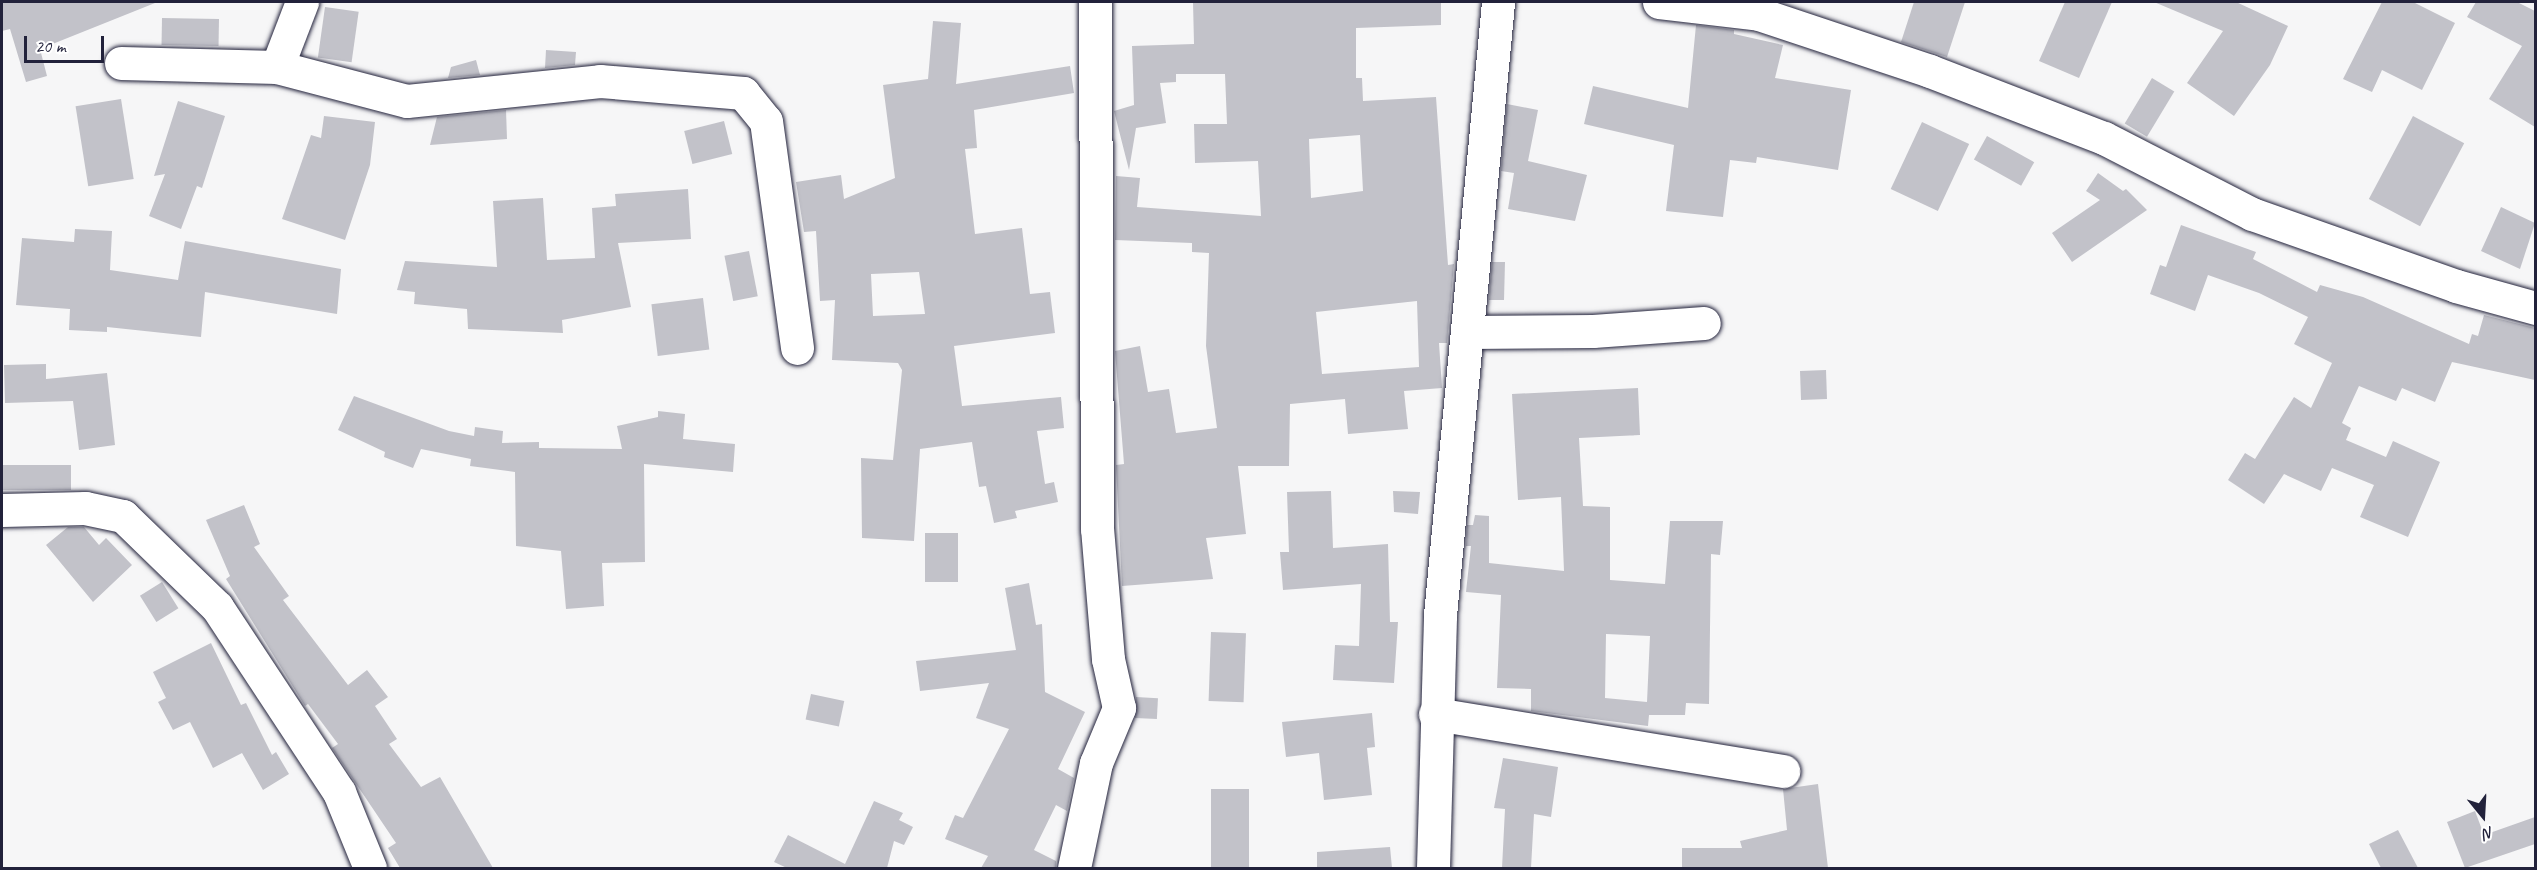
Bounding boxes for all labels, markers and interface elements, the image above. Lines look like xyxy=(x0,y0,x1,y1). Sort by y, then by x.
scale bar xyxy=(27,24,106,62)
text: 20 m xyxy=(35,35,66,57)
north arrow xyxy=(2453,786,2513,846)
text: N xyxy=(2481,822,2496,844)

